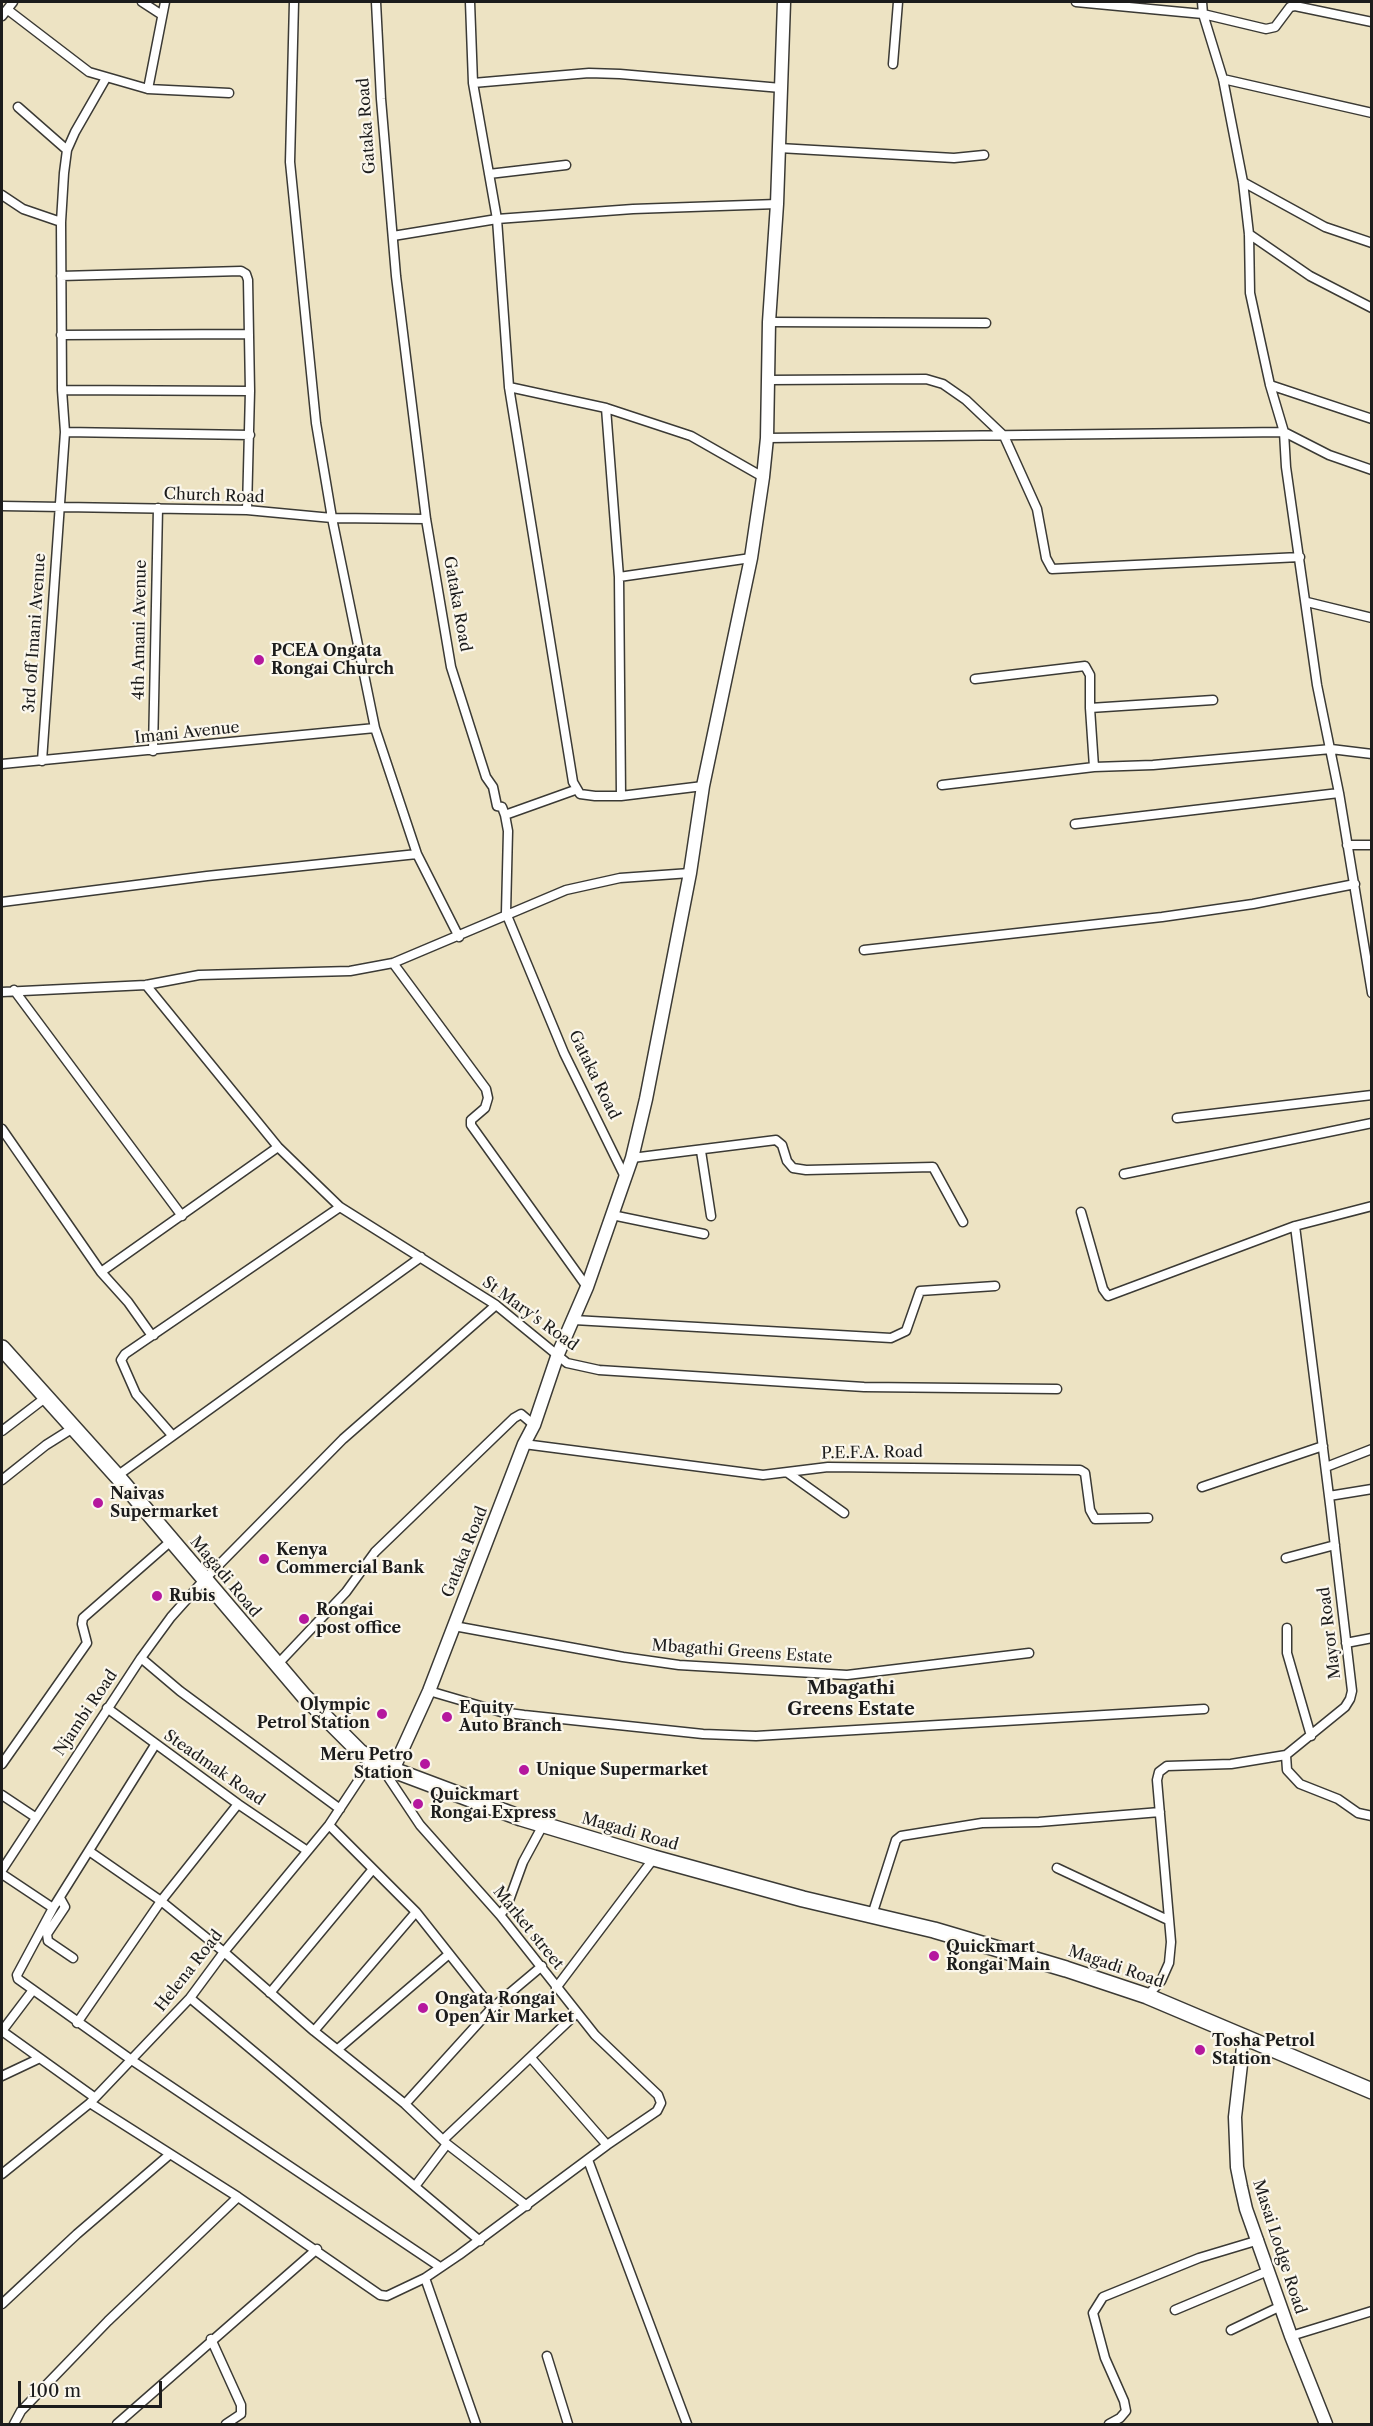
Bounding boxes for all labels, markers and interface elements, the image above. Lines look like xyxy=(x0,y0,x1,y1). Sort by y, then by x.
street label: Gataka Road xyxy=(354,77,380,175)
street label: Church Road xyxy=(163,485,265,507)
street label: 3rd off Imani Avenue xyxy=(20,553,50,713)
street label: Gataka Road xyxy=(439,555,475,653)
street label: 4th Amani Avenue xyxy=(129,560,151,700)
place label: PCEA Ongata Rongai Church xyxy=(271,641,394,679)
marker: PCEA Ongata Rongai Church xyxy=(252,653,266,667)
street label: Imani Avenue xyxy=(134,718,240,748)
street label: Gataka Road xyxy=(564,1027,624,1123)
street label: St Mary's Road xyxy=(478,1273,582,1355)
street label: P.E.F.A. Road xyxy=(821,1443,923,1463)
place label: Naivas Supermarket xyxy=(110,1484,218,1522)
marker: Naivas Supermarket xyxy=(91,1496,105,1510)
street label: Gataka Road xyxy=(438,1504,492,1600)
street label: Magadi Road xyxy=(186,1533,264,1621)
place label: Kenya Commercial Bank xyxy=(276,1540,424,1578)
marker: Kenya Commercial Bank xyxy=(257,1552,271,1566)
place label: Rubis xyxy=(169,1586,215,1606)
street label: Mayor Road xyxy=(1315,1586,1345,1680)
marker: Rubis xyxy=(150,1589,164,1603)
place label: Rongai post office xyxy=(316,1600,401,1638)
marker: Rongai post office xyxy=(297,1612,311,1626)
street label: Mbagathi Greens Estate xyxy=(651,1636,833,1668)
street label: Njambi Road xyxy=(50,1666,122,1760)
district label: Mbagathi Greens Estate xyxy=(787,1678,915,1720)
place label: Olympic Petrol Station xyxy=(257,1695,370,1733)
place label: Equity Auto Branch xyxy=(459,1698,562,1736)
marker: Olympic Petrol Station xyxy=(375,1707,389,1721)
marker: Equity Auto Branch xyxy=(440,1710,454,1724)
street label: Steadmak Road xyxy=(160,1726,268,1810)
place label: Meru Petro Station xyxy=(320,1745,413,1783)
marker: Meru Petro Station xyxy=(418,1757,432,1771)
place label: Unique Supermarket xyxy=(536,1760,708,1780)
marker: Unique Supermarket xyxy=(517,1763,531,1777)
place label: Quickmart Rongai Express xyxy=(430,1785,556,1823)
marker: Quickmart Rongai Express xyxy=(411,1797,425,1811)
street label: Magadi Road xyxy=(579,1809,681,1855)
street label: Market street xyxy=(489,1883,567,1973)
street label: Helena Road xyxy=(151,1926,227,2016)
place label: Quickmart Rongai Main xyxy=(946,1937,1050,1975)
street label: Magadi Road xyxy=(1066,1942,1166,1992)
marker: Quickmart Rongai Main xyxy=(927,1949,941,1963)
place label: Ongata Rongai Open Air Market xyxy=(435,1989,574,2027)
marker: Ongata Rongai Open Air Market xyxy=(416,2001,430,2015)
place label: Tosha Petrol Station xyxy=(1212,2031,1315,2069)
marker: Tosha Petrol Station xyxy=(1193,2043,1207,2057)
street label: Masai Lodge Road xyxy=(1248,2177,1310,2317)
scale bar xyxy=(21,2369,165,2407)
text: 100 m xyxy=(29,2380,81,2402)

